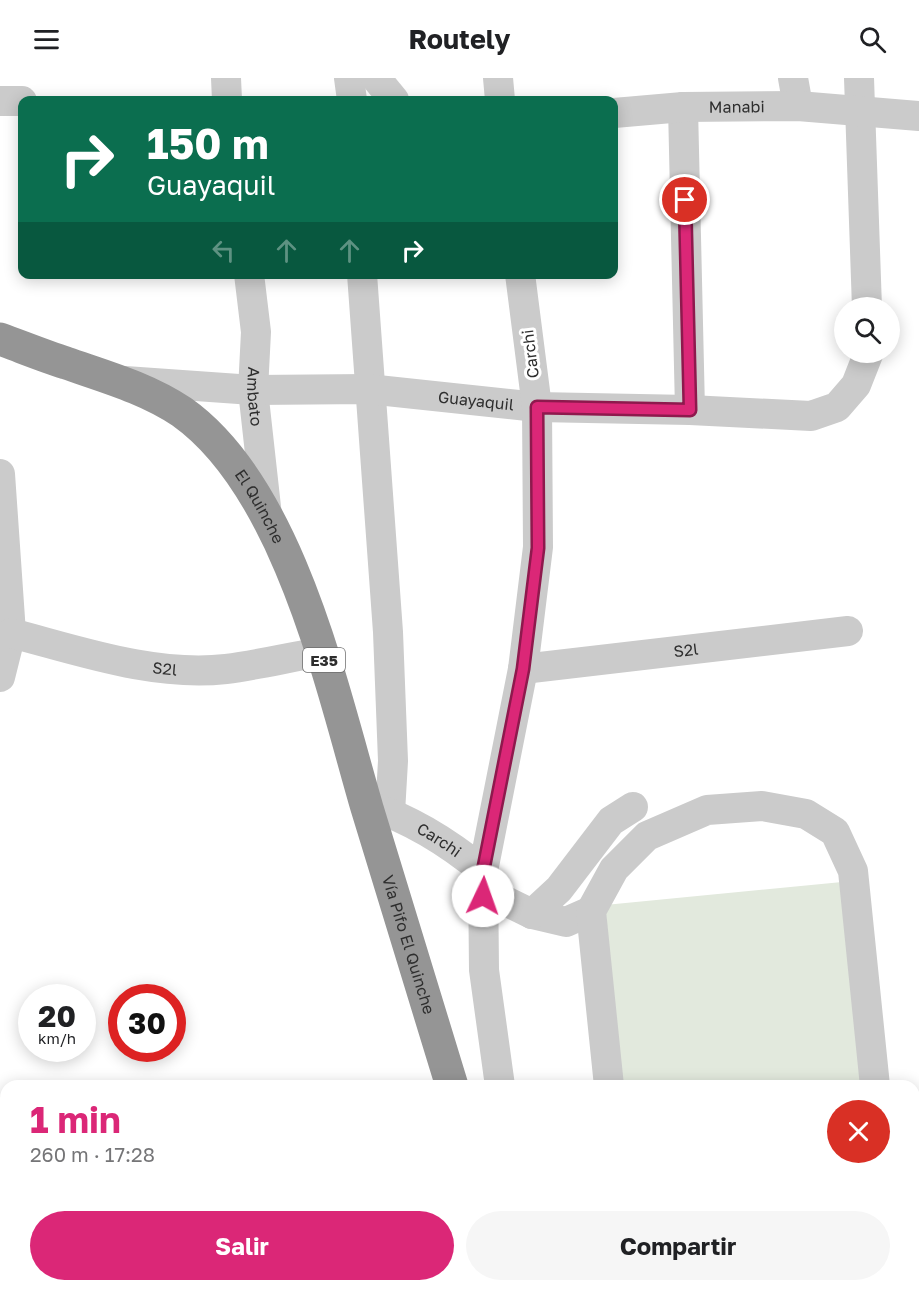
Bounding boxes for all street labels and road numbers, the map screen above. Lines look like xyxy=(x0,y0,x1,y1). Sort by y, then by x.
street label: Manabi xyxy=(709,96,765,117)
street label: Carchi xyxy=(517,329,543,379)
street label: Ambato xyxy=(243,366,267,427)
street label: Guayaquil xyxy=(437,387,515,414)
street label: El Quinche xyxy=(231,465,289,547)
street label: S2l xyxy=(672,639,699,661)
road number: E35 xyxy=(303,648,345,672)
street label: S2l xyxy=(151,657,178,680)
street label: Carchi xyxy=(414,818,466,861)
street label: Vía Pifo El Quinche xyxy=(378,873,440,1017)

